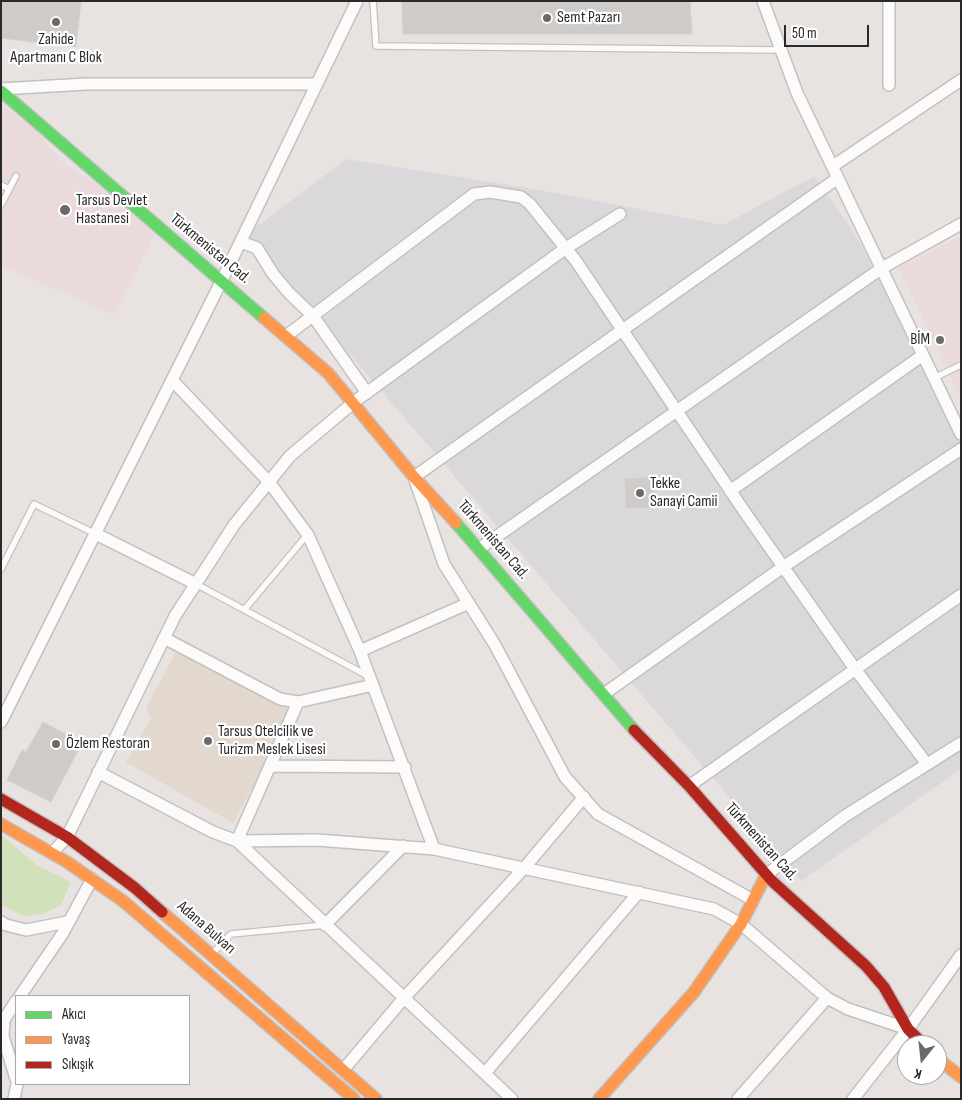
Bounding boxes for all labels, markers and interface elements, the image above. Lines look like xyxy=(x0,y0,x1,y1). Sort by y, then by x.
place label: Semt Pazarı xyxy=(557,8,620,28)
marker: Semt Pazarı xyxy=(541,12,553,24)
scale bar xyxy=(787,15,872,47)
marker: Zahide Apartmanı C Blok xyxy=(50,16,62,28)
text: 50 m xyxy=(792,24,817,43)
place label: Zahide Apartmanı C Blok xyxy=(10,30,102,68)
place label: Tarsus Devlet Hastanesi xyxy=(76,191,147,229)
marker: Tarsus Devlet Hastanesi xyxy=(58,203,72,217)
street label: Türkmenistan Cad. xyxy=(166,210,254,288)
place label: BİM xyxy=(910,330,930,350)
marker: BİM xyxy=(934,334,946,346)
place label: Tekke Sanayi Camii xyxy=(650,474,717,512)
marker: Tekke Sanayi Camii xyxy=(634,487,646,499)
street label: Türkmenistan Cad. xyxy=(453,496,533,584)
place label: Tarsus Otelcilik ve Turizm Meslek Lisesi xyxy=(218,722,326,760)
place label: Özlem Restoran xyxy=(66,734,150,754)
marker: Tarsus Otelcilik ve Turizm Meslek Lisesi xyxy=(202,735,214,747)
marker: Özlem Restoran xyxy=(50,738,62,750)
street label: Türkmenistan Cad. xyxy=(721,799,801,885)
street label: Adana Bulvarı xyxy=(173,897,239,959)
legend xyxy=(15,995,190,1085)
text: Akıcı xyxy=(62,1005,86,1024)
text: Yavaş xyxy=(62,1030,90,1049)
north arrow xyxy=(897,1035,947,1085)
text: Sıkışık xyxy=(62,1055,94,1074)
text: K xyxy=(912,1065,924,1083)

